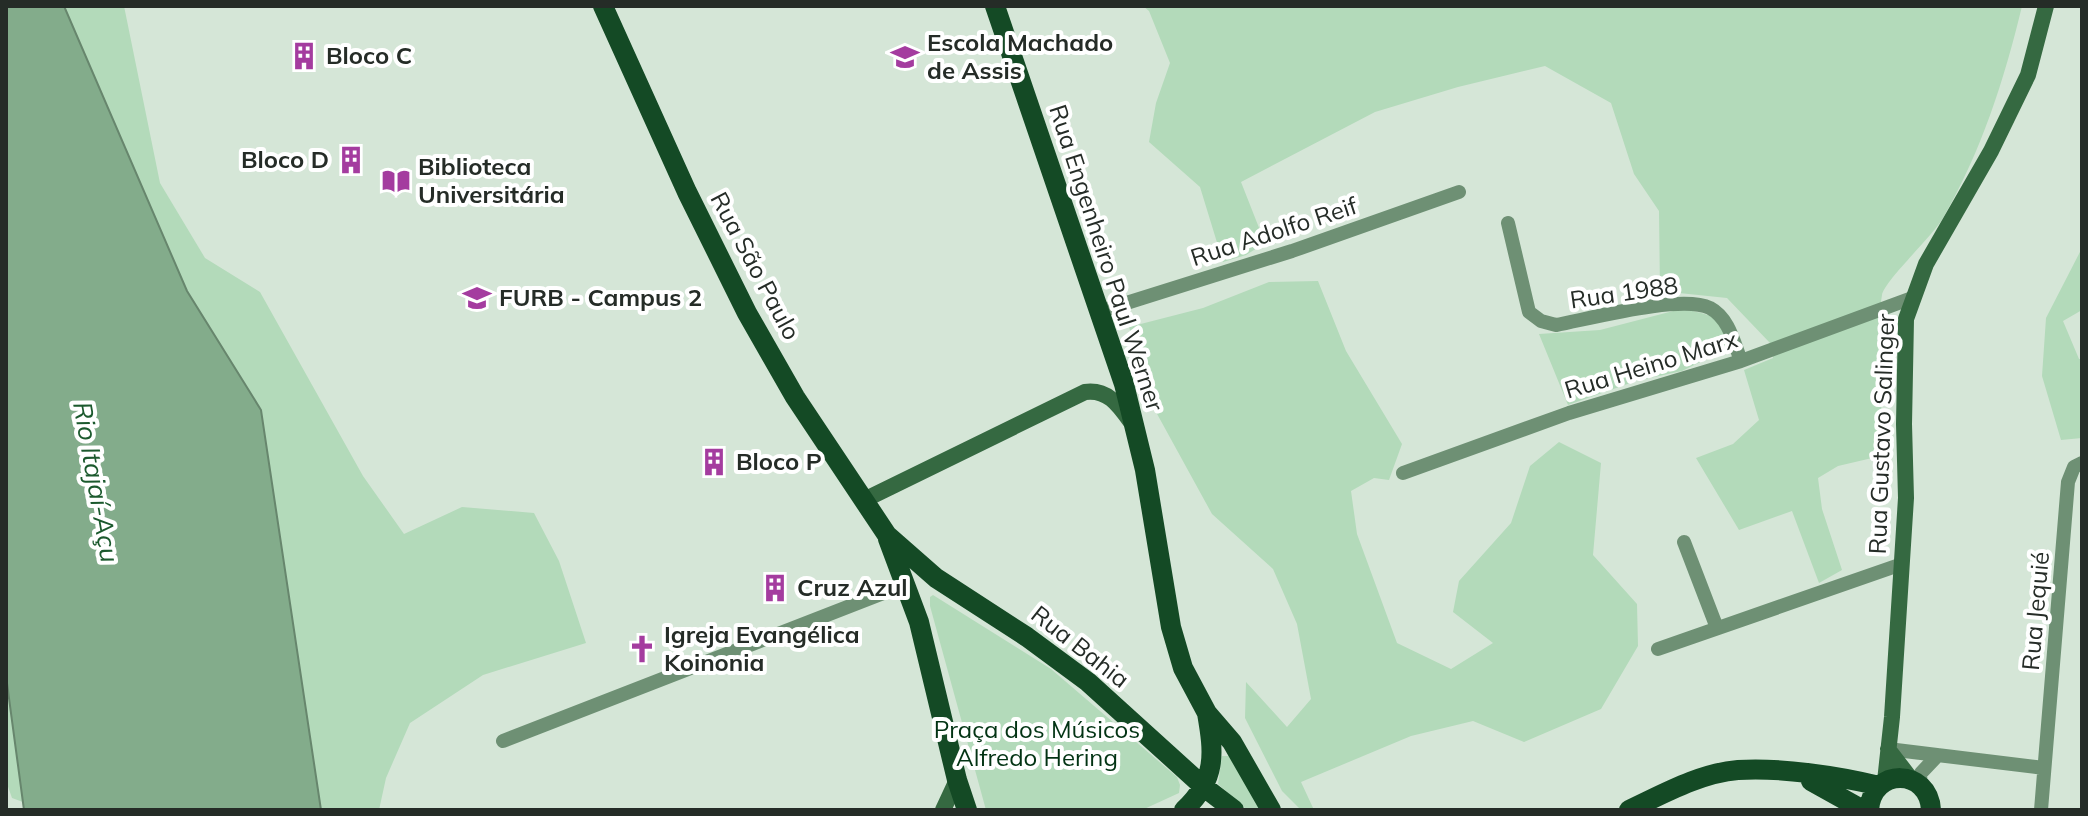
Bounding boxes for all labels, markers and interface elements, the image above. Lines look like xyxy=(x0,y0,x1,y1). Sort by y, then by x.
place label: Escola Machado de Assis xyxy=(927,27,1113,85)
place label: Bloco C xyxy=(326,40,412,70)
building icon: Bloco C xyxy=(289,41,319,71)
school or university icon: Escola Machado de Assis xyxy=(890,42,920,72)
street label: Rua Engenheiro Paul Werner xyxy=(1043,101,1171,415)
place label: Bloco D xyxy=(241,144,329,174)
building icon: Bloco D xyxy=(336,145,366,175)
place label: Biblioteca Universitária xyxy=(418,151,565,209)
library icon: Biblioteca Universitária xyxy=(381,166,411,196)
street label: Rua São Paulo xyxy=(704,186,807,345)
street label: Rua Adolfo Reif xyxy=(1187,190,1362,272)
street label: Rua 1988 xyxy=(1568,270,1680,314)
place label: FURB - Campus 2 xyxy=(499,282,702,312)
school or university icon: FURB - Campus 2 xyxy=(462,283,492,313)
street label: Rua Gustavo Salinger xyxy=(1862,313,1900,555)
street label: Rua Heino Marx xyxy=(1561,323,1741,405)
water label: Rio Itajaí-Açu xyxy=(66,399,127,565)
place label: Bloco P xyxy=(736,446,822,476)
building icon: Bloco P xyxy=(699,447,729,477)
street label: Rua Jequié xyxy=(2015,550,2055,672)
place label: Cruz Azul xyxy=(797,572,908,602)
building icon: Cruz Azul xyxy=(760,573,790,603)
street label: Rua Bahia xyxy=(1026,599,1136,694)
place label: Igreja Evangélica Koinonia xyxy=(664,619,860,677)
church icon: Igreja Evangélica Koinonia xyxy=(627,634,657,664)
park label: Praça dos Músicos Alfredo Hering xyxy=(934,714,1140,772)

